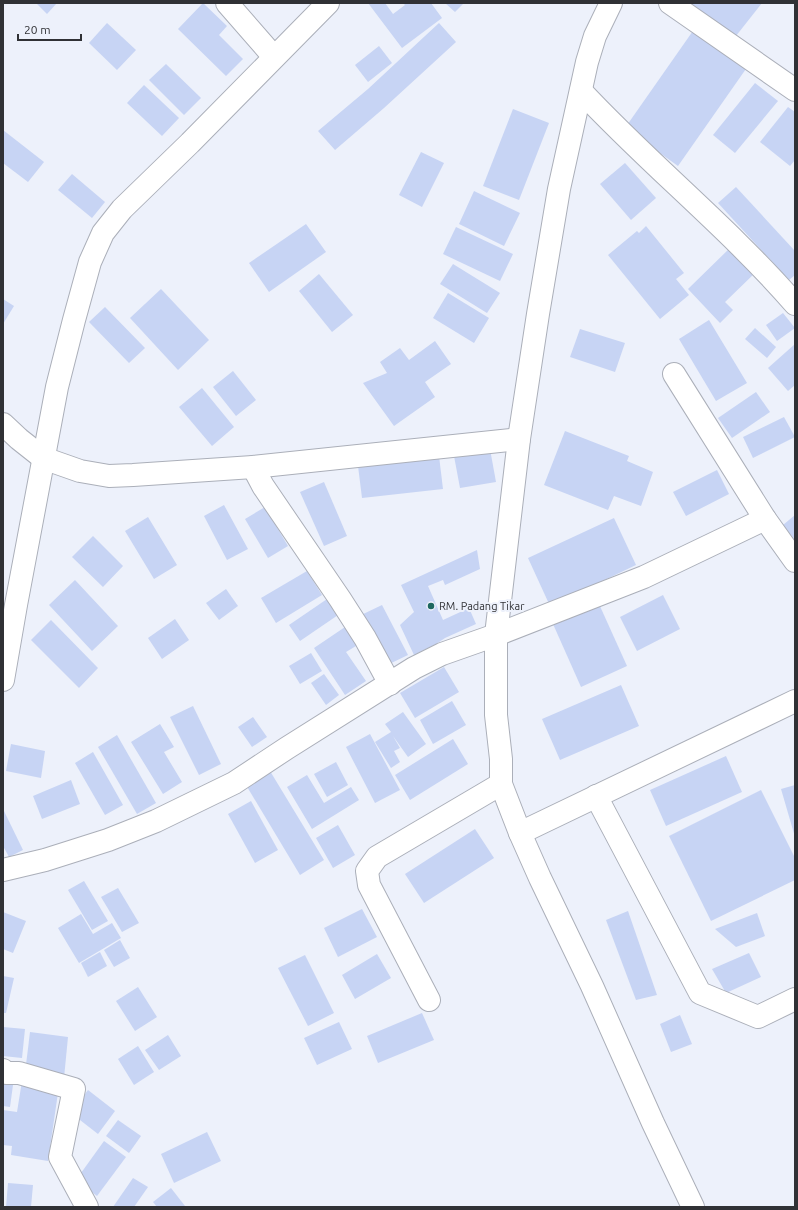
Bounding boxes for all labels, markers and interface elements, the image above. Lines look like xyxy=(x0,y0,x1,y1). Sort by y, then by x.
scale bar xyxy=(18,16,81,42)
text: 20 m xyxy=(24,23,51,36)
place label: RM. Padang Tikar xyxy=(439,600,525,612)
marker: RM. Padang Tikar xyxy=(426,601,436,611)

